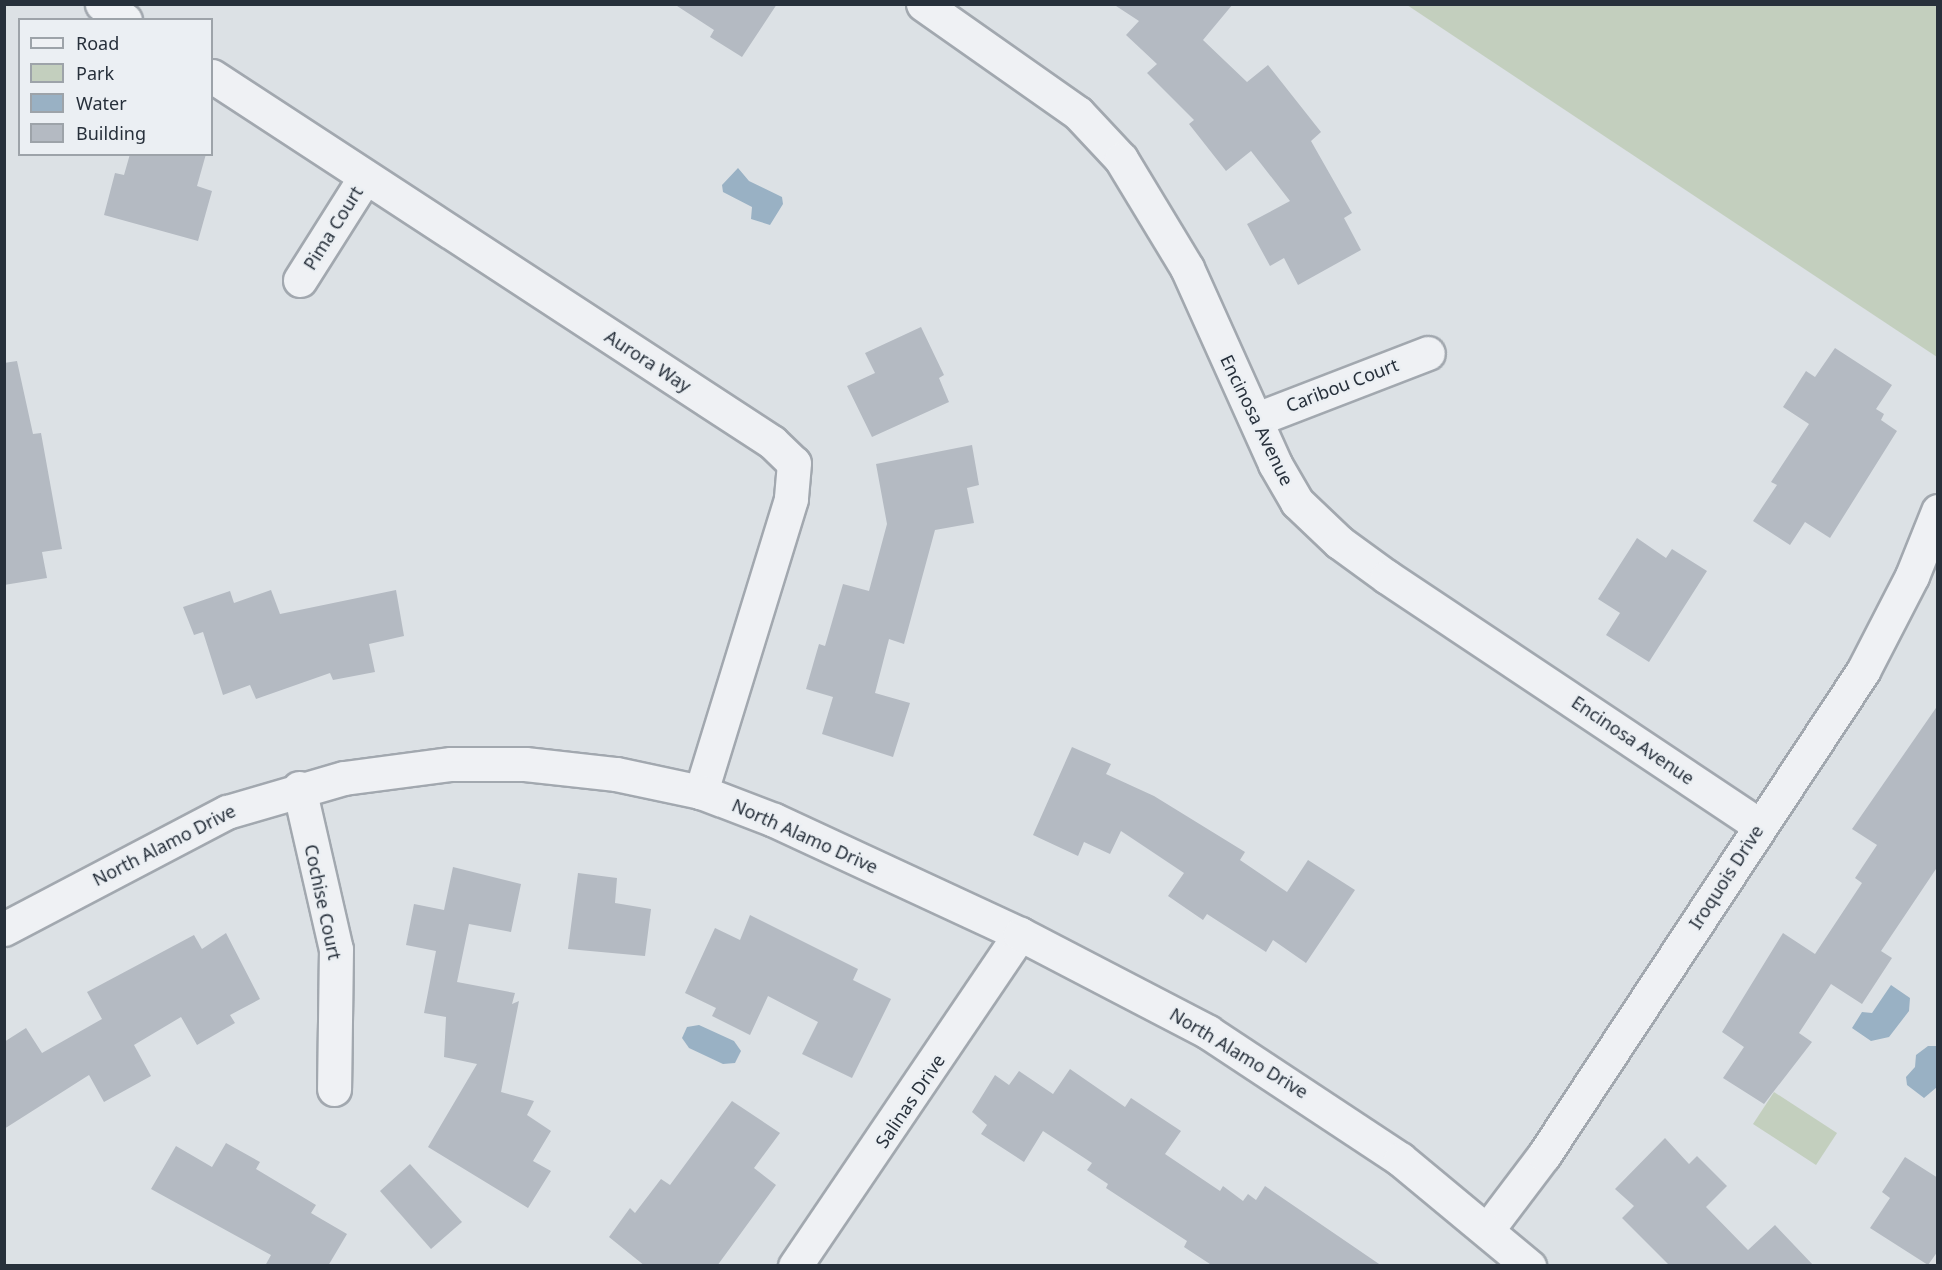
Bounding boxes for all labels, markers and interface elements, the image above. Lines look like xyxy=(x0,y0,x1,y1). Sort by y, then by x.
legend xyxy=(18,18,213,156)
text: Road xyxy=(76,31,119,55)
text: Park xyxy=(76,61,114,85)
text: Water xyxy=(76,91,127,115)
text: Building xyxy=(76,121,146,145)
street label: Pima Court xyxy=(299,182,367,274)
street label: Aurora Way xyxy=(601,325,695,397)
street label: Encinosa Avenue xyxy=(1216,351,1298,489)
street label: Caribou Court xyxy=(1283,354,1401,416)
street label: Encinosa Avenue xyxy=(1568,691,1698,789)
street label: North Alamo Drive xyxy=(729,794,881,878)
street label: North Alamo Drive xyxy=(89,800,239,890)
street label: Iroquois Drive xyxy=(1684,821,1768,933)
street label: Cochise Court xyxy=(300,842,346,962)
street label: North Alamo Drive xyxy=(1166,1003,1312,1103)
street label: Salinas Drive xyxy=(871,1050,949,1152)

